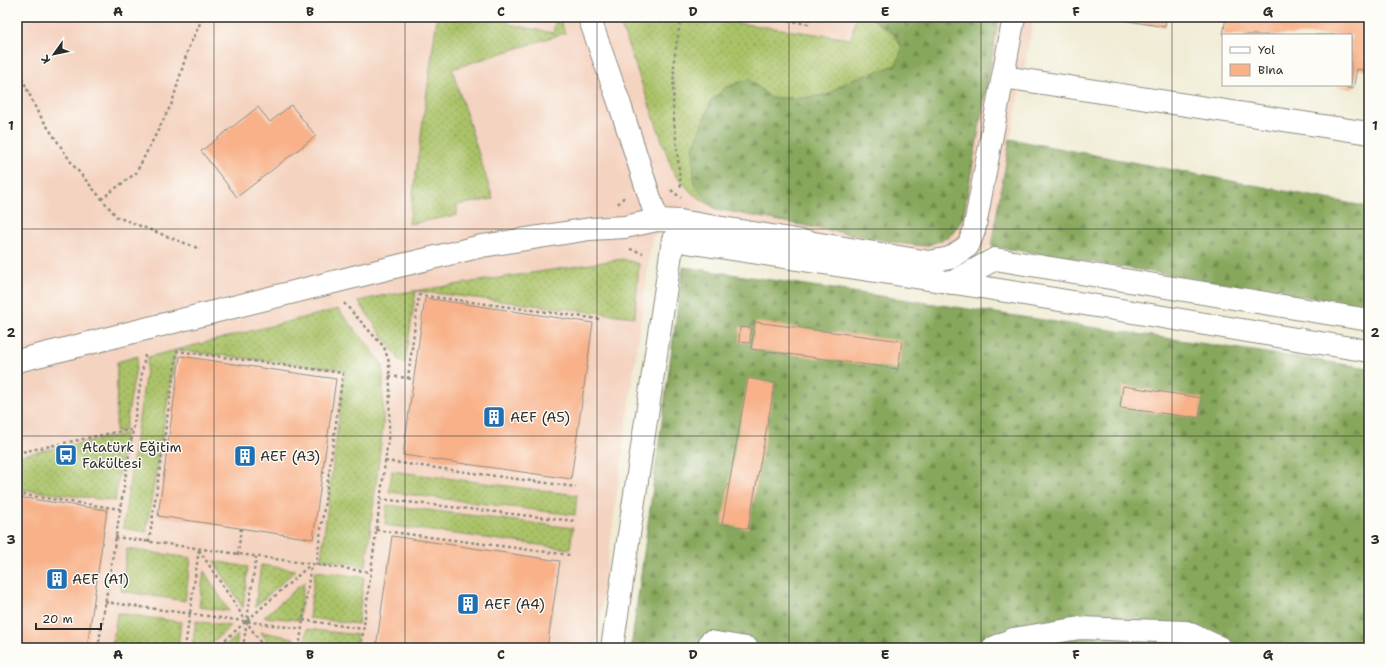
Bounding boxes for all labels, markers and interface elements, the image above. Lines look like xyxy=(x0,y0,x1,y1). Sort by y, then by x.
text: A xyxy=(113,3,123,20)
text: B xyxy=(306,3,314,20)
text: C xyxy=(497,3,505,20)
text: D xyxy=(688,3,698,20)
text: E xyxy=(881,3,890,20)
text: F xyxy=(1072,3,1080,20)
text: G xyxy=(1263,3,1274,20)
north arrow xyxy=(34,34,74,74)
legend xyxy=(1222,34,1352,86)
text: Yol xyxy=(1258,42,1275,58)
text: K xyxy=(37,52,54,66)
text: Bina xyxy=(1258,62,1284,78)
text: 1 xyxy=(8,117,14,134)
text: 1 xyxy=(1372,117,1378,134)
text: 2 xyxy=(6,324,16,341)
text: 2 xyxy=(1370,324,1380,341)
building icon: AEF (A5) xyxy=(481,404,507,430)
place label: AEF (A5) xyxy=(510,408,570,426)
place label: Atatürk Eğitim Fakültesi xyxy=(82,438,182,472)
bus stop icon: Atatürk Eğitim Fakültesi xyxy=(53,442,79,468)
building icon: AEF (A3) xyxy=(232,443,258,469)
place label: AEF (A3) xyxy=(260,447,320,465)
text: 3 xyxy=(6,531,16,548)
text: 3 xyxy=(1370,531,1380,548)
building icon: AEF (A1) xyxy=(44,566,70,592)
place label: AEF (A1) xyxy=(72,570,129,588)
building icon: AEF (A4) xyxy=(455,591,481,617)
place label: AEF (A4) xyxy=(484,595,545,613)
scale bar xyxy=(36,605,101,631)
text: 20 m xyxy=(42,611,73,627)
text: A xyxy=(113,646,123,663)
text: B xyxy=(306,646,314,663)
text: C xyxy=(497,646,505,663)
text: D xyxy=(688,646,698,663)
text: E xyxy=(881,646,890,663)
text: F xyxy=(1072,646,1080,663)
text: G xyxy=(1263,646,1274,663)

